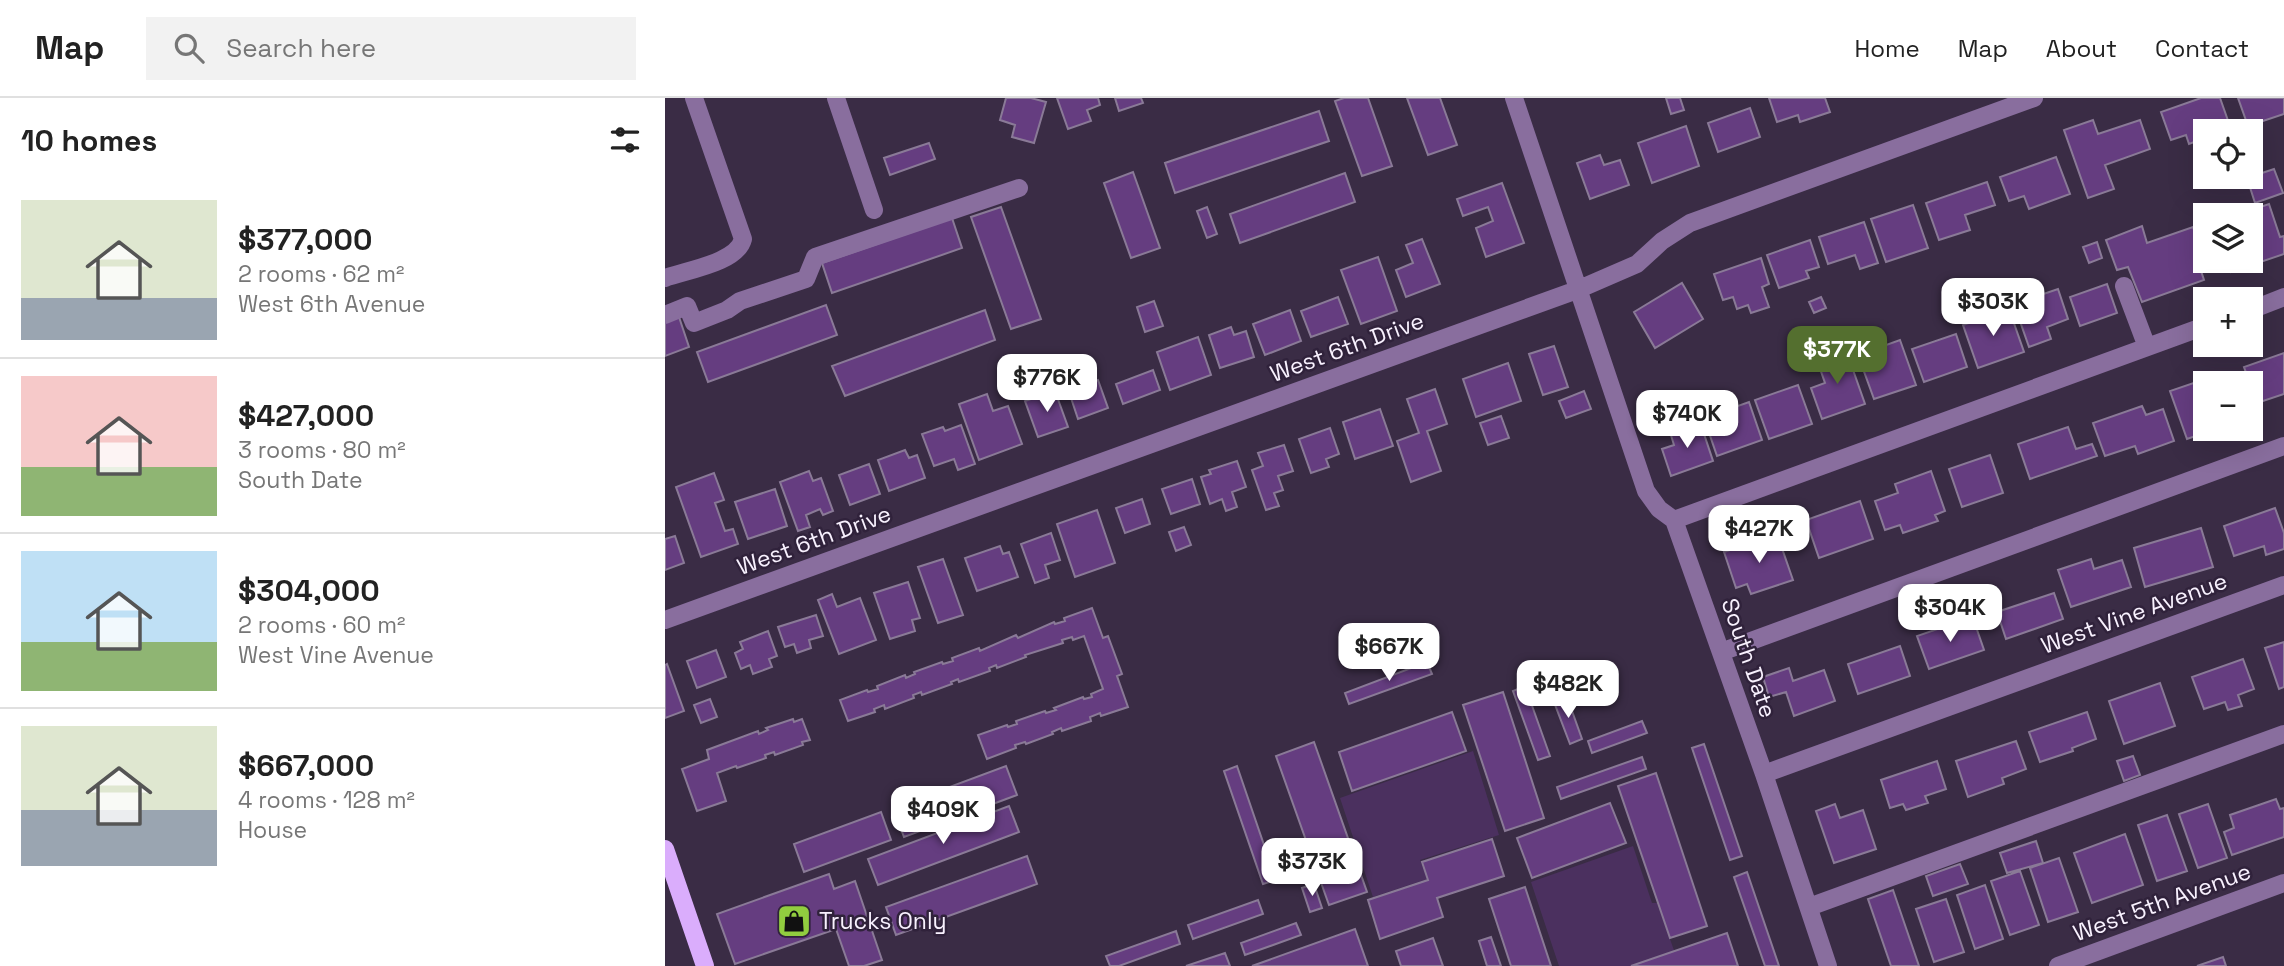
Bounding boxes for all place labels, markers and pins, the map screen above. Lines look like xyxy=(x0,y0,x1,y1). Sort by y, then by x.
pin: $303K xyxy=(1944,278,2042,338)
pin: $377K xyxy=(1788,327,1886,386)
pin: $776K xyxy=(998,354,1096,414)
pin: $740K xyxy=(1638,390,1736,450)
pin: $427K xyxy=(1710,505,1808,565)
pin: $304K xyxy=(1901,584,1999,644)
pin: $667K xyxy=(1340,624,1438,683)
pin: $482K xyxy=(1519,660,1617,720)
pin: $409K xyxy=(894,786,992,846)
pin: $373K xyxy=(1263,838,1361,898)
shop icon: Trucks Only xyxy=(775,902,813,940)
place label: Trucks Only xyxy=(819,906,947,936)

